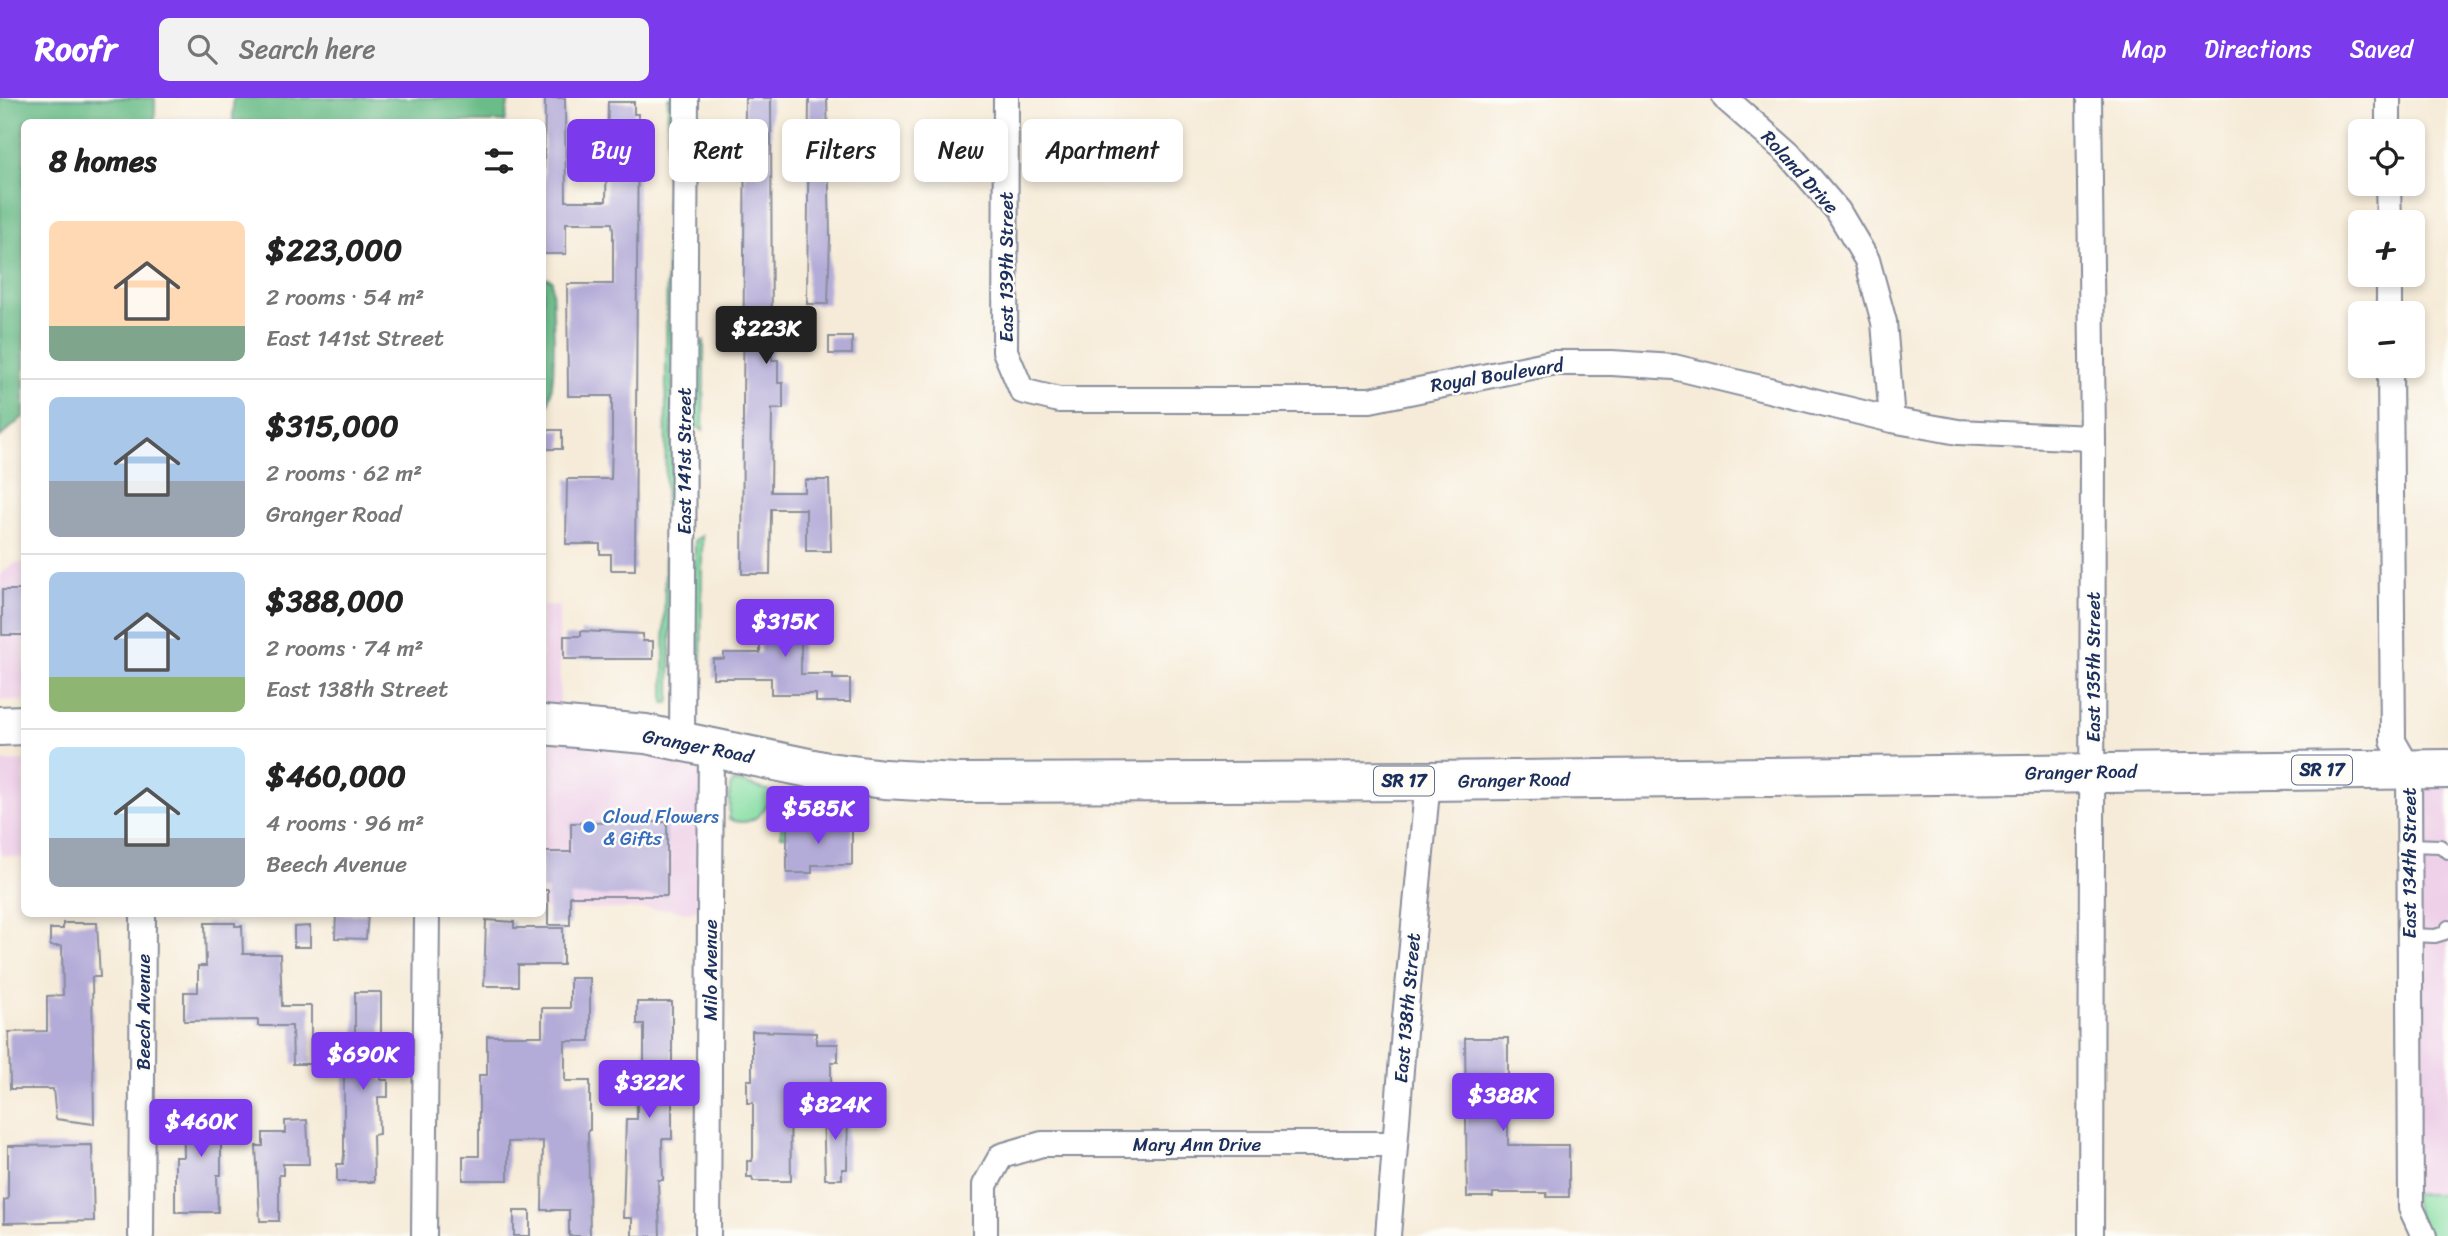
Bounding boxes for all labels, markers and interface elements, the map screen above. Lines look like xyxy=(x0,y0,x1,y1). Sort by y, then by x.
search box xyxy=(159,18,649,81)
text: Roofr xyxy=(35,20,117,78)
text: Search here xyxy=(239,26,376,72)
text: Map xyxy=(2122,28,2166,70)
text: Directions xyxy=(2204,28,2312,70)
text: Saved xyxy=(2350,28,2413,70)
icon: search xyxy=(183,30,221,68)
chip: Buy xyxy=(567,119,655,182)
chip: Rent xyxy=(669,119,768,182)
chip: Filters xyxy=(782,119,900,182)
chip: New xyxy=(914,119,1008,182)
chip: Apartment xyxy=(1022,119,1183,182)
map controls xyxy=(2348,119,2425,378)
button: locate xyxy=(2348,119,2425,196)
street label: Roland Drive xyxy=(1753,122,1847,222)
text: 8 homes xyxy=(49,134,157,188)
icon: filters xyxy=(480,142,518,180)
street label: East 139th Street xyxy=(990,192,1023,342)
button: + xyxy=(2348,210,2425,287)
text: $223,000 xyxy=(266,223,402,277)
icon: home xyxy=(105,249,189,333)
text: 2 rooms · 54 m² xyxy=(266,277,424,318)
button: − xyxy=(2348,301,2425,378)
pin: $223K xyxy=(717,306,815,366)
text: $223K xyxy=(732,308,800,349)
text: East 141st Street xyxy=(266,318,444,359)
street label: Royal Boulevard xyxy=(1428,348,1568,402)
street label: East 141st Street xyxy=(668,387,701,535)
text: $315,000 xyxy=(266,399,399,453)
icon: home xyxy=(105,425,189,509)
text: 2 rooms · 62 m² xyxy=(266,453,422,494)
text: Granger Road xyxy=(266,494,402,535)
text: $388,000 xyxy=(266,574,404,628)
street label: East 135th Street xyxy=(2077,592,2110,742)
icon: home xyxy=(105,600,189,684)
pin: $315K xyxy=(736,600,834,659)
text: $315K xyxy=(752,601,818,642)
text: 2 rooms · 74 m² xyxy=(266,628,423,669)
text: East 138th Street xyxy=(266,669,448,710)
street label: Granger Road xyxy=(640,719,757,773)
text: $460,000 xyxy=(266,749,406,803)
street label: Granger Road xyxy=(2025,755,2138,789)
road number: SR 17 xyxy=(2292,756,2352,784)
street label: Granger Road xyxy=(1458,763,1571,797)
road number: SR 17 xyxy=(1374,766,1434,796)
icon: home xyxy=(105,775,189,859)
pin: $585K xyxy=(769,786,867,846)
text: $585K xyxy=(782,788,854,829)
street label: East 134th Street xyxy=(2393,788,2426,938)
place label: Cloud Flowers & Gifts xyxy=(603,800,719,855)
text: 4 rooms · 96 m² xyxy=(266,803,424,844)
marker: Cloud Flowers & Gifts xyxy=(581,819,597,835)
text: Beech Avenue xyxy=(266,844,407,885)
street label: Milo Avenue xyxy=(694,919,727,1021)
street label: East 138th Street xyxy=(1384,932,1430,1084)
street label: Beech Avenue xyxy=(127,953,160,1070)
pin: $690K xyxy=(314,1032,412,1092)
text: $690K xyxy=(327,1034,399,1075)
pin: $322K xyxy=(600,1060,698,1120)
text: $322K xyxy=(615,1062,683,1103)
pin: $388K xyxy=(1454,1074,1552,1133)
text: $388K xyxy=(1468,1075,1538,1116)
pin: $824K xyxy=(786,1082,884,1142)
text: $824K xyxy=(800,1084,870,1125)
pin: $460K xyxy=(152,1100,250,1159)
text: $460K xyxy=(165,1101,237,1142)
street label: Mary Ann Drive xyxy=(1133,1128,1262,1161)

